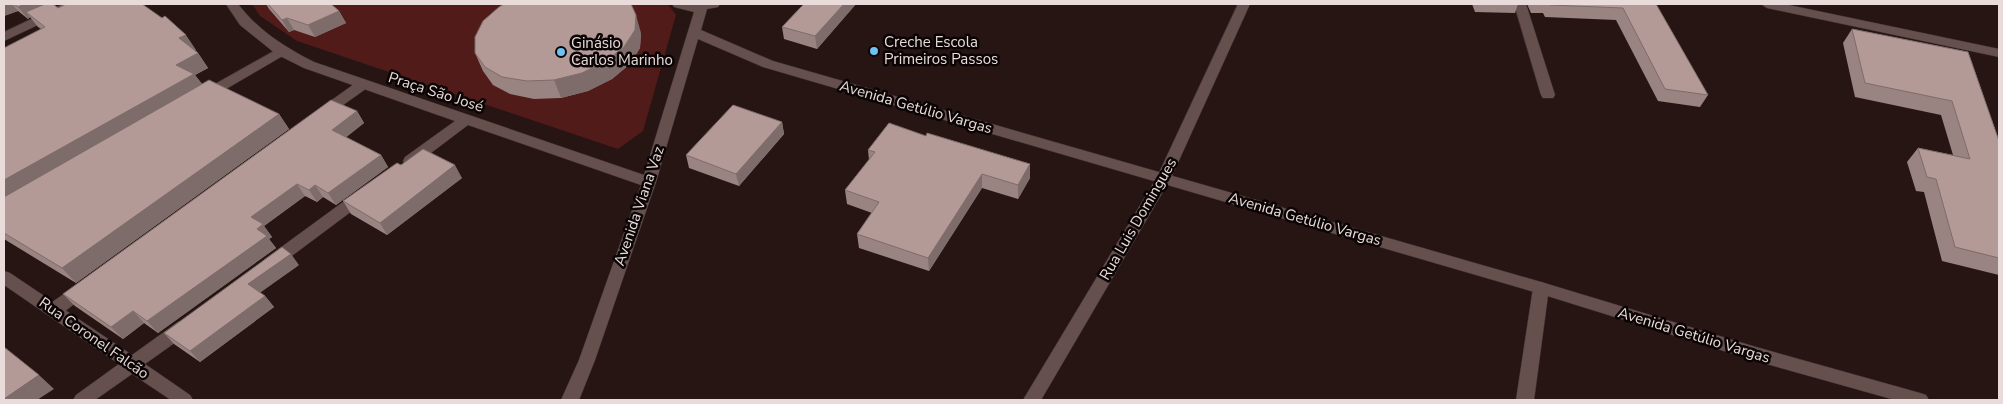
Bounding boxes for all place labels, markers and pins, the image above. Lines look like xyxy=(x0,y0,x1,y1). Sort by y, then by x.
place label: Creche Escola Primeiros Passos xyxy=(884,32,998,69)
place label: Ginásio Carlos Marinho xyxy=(571,33,673,70)
marker: Creche Escola Primeiros Passos xyxy=(868,45,880,57)
marker: Ginásio Carlos Marinho xyxy=(555,46,567,58)

